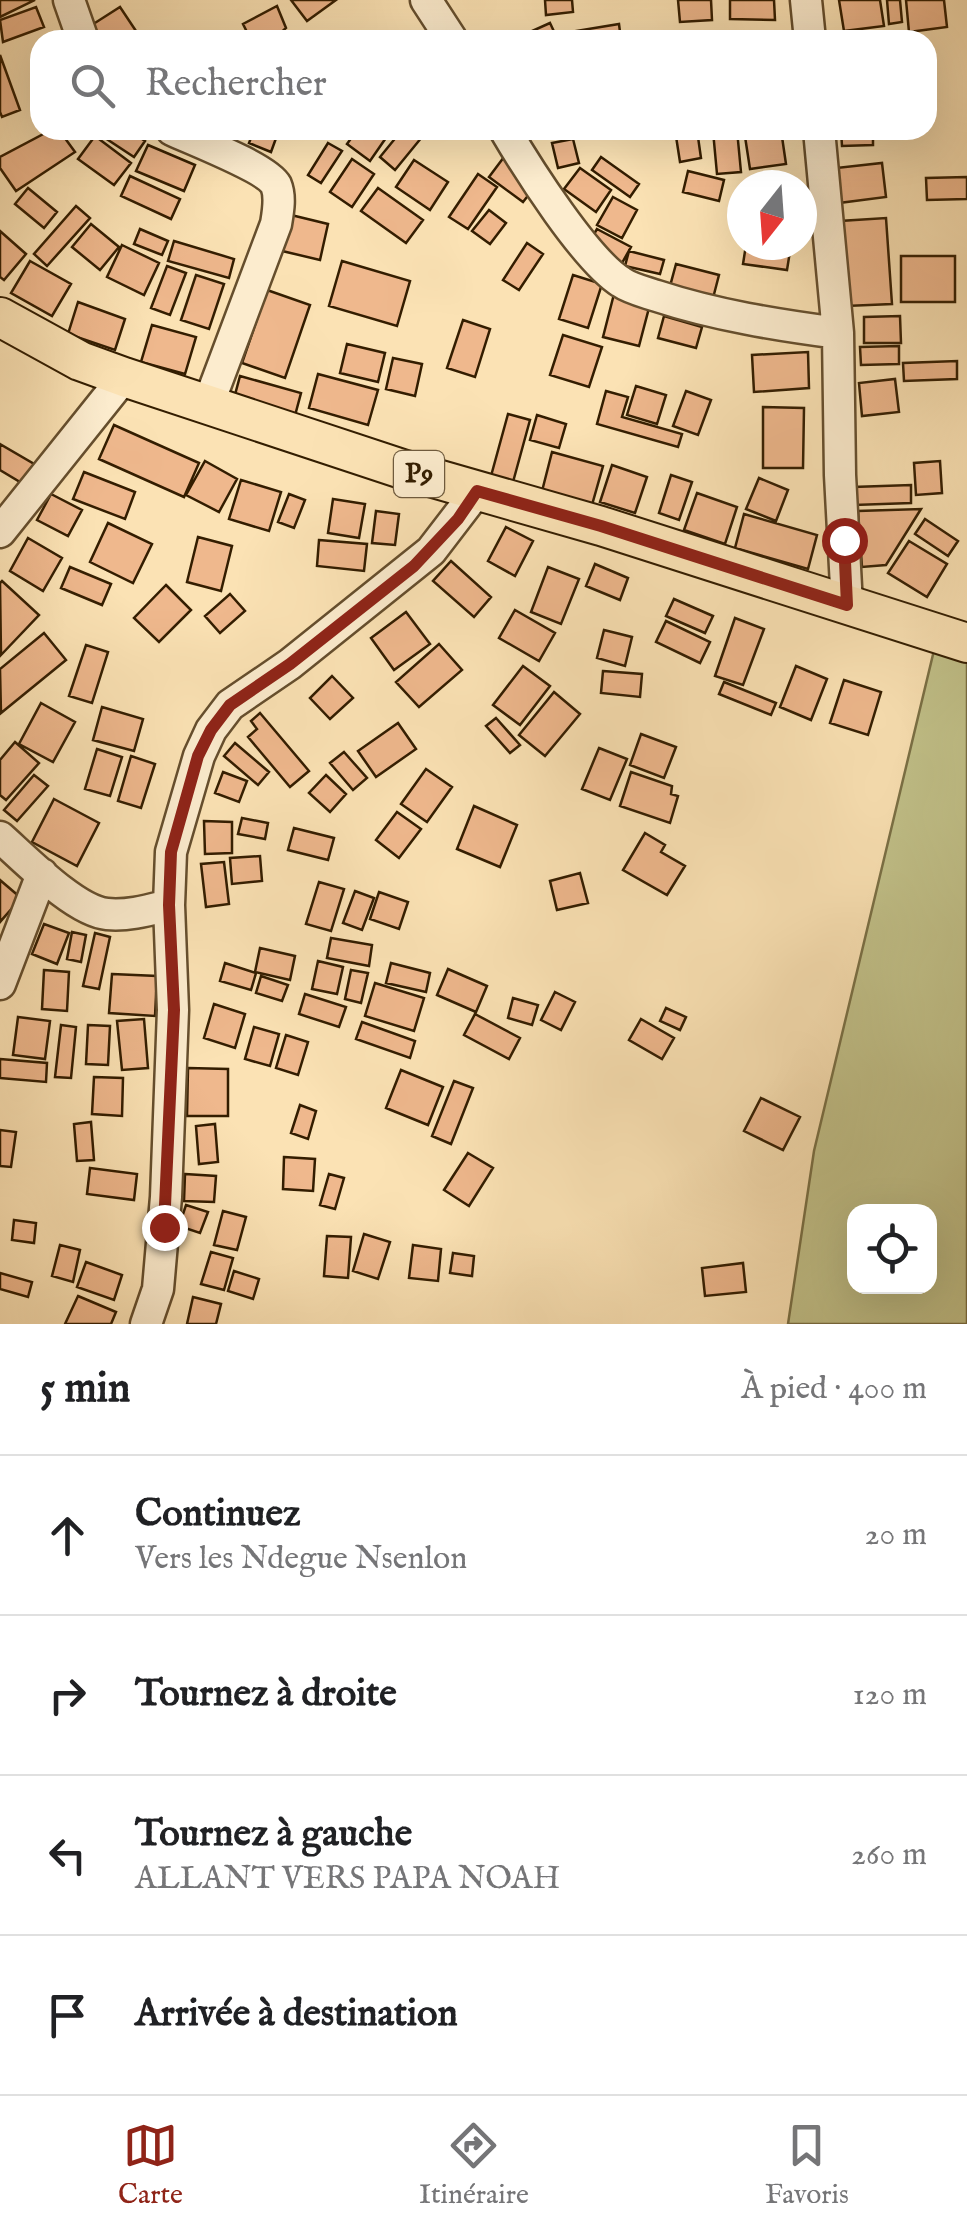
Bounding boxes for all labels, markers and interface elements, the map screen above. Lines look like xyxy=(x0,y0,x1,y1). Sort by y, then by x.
search box xyxy=(30,30,937,140)
icon: search xyxy=(65,58,120,113)
text: Rechercher xyxy=(145,61,327,109)
north arrow xyxy=(727,170,817,260)
road number: P9 xyxy=(394,451,444,497)
route start xyxy=(822,518,868,564)
map controls xyxy=(847,1204,937,1294)
button: locate xyxy=(847,1204,937,1294)
route end xyxy=(142,1205,188,1251)
text: 5 min xyxy=(40,1363,130,1416)
text: À pied · 400 m xyxy=(741,1369,927,1410)
text: Continuez xyxy=(135,1491,301,1539)
icon: ahead xyxy=(40,1508,95,1563)
text: 20 m xyxy=(865,1515,927,1556)
text: Vers les Ndegue Nsenlon xyxy=(135,1539,467,1580)
icon: right xyxy=(40,1668,95,1723)
text: Tournez à droite xyxy=(135,1671,397,1719)
text: 120 m xyxy=(853,1675,927,1716)
text: Tournez à gauche xyxy=(135,1811,412,1859)
icon: left xyxy=(40,1828,95,1883)
text: 260 m xyxy=(851,1835,927,1876)
text: ALLANT VERS PAPA NOAH xyxy=(135,1859,560,1900)
icon: arrive xyxy=(40,1988,95,2043)
text: Arrivée à destination xyxy=(135,1991,458,2039)
tab: Carte xyxy=(118,2118,183,2213)
tab: Itinéraire xyxy=(419,2118,529,2213)
tab: Favoris xyxy=(765,2118,849,2213)

